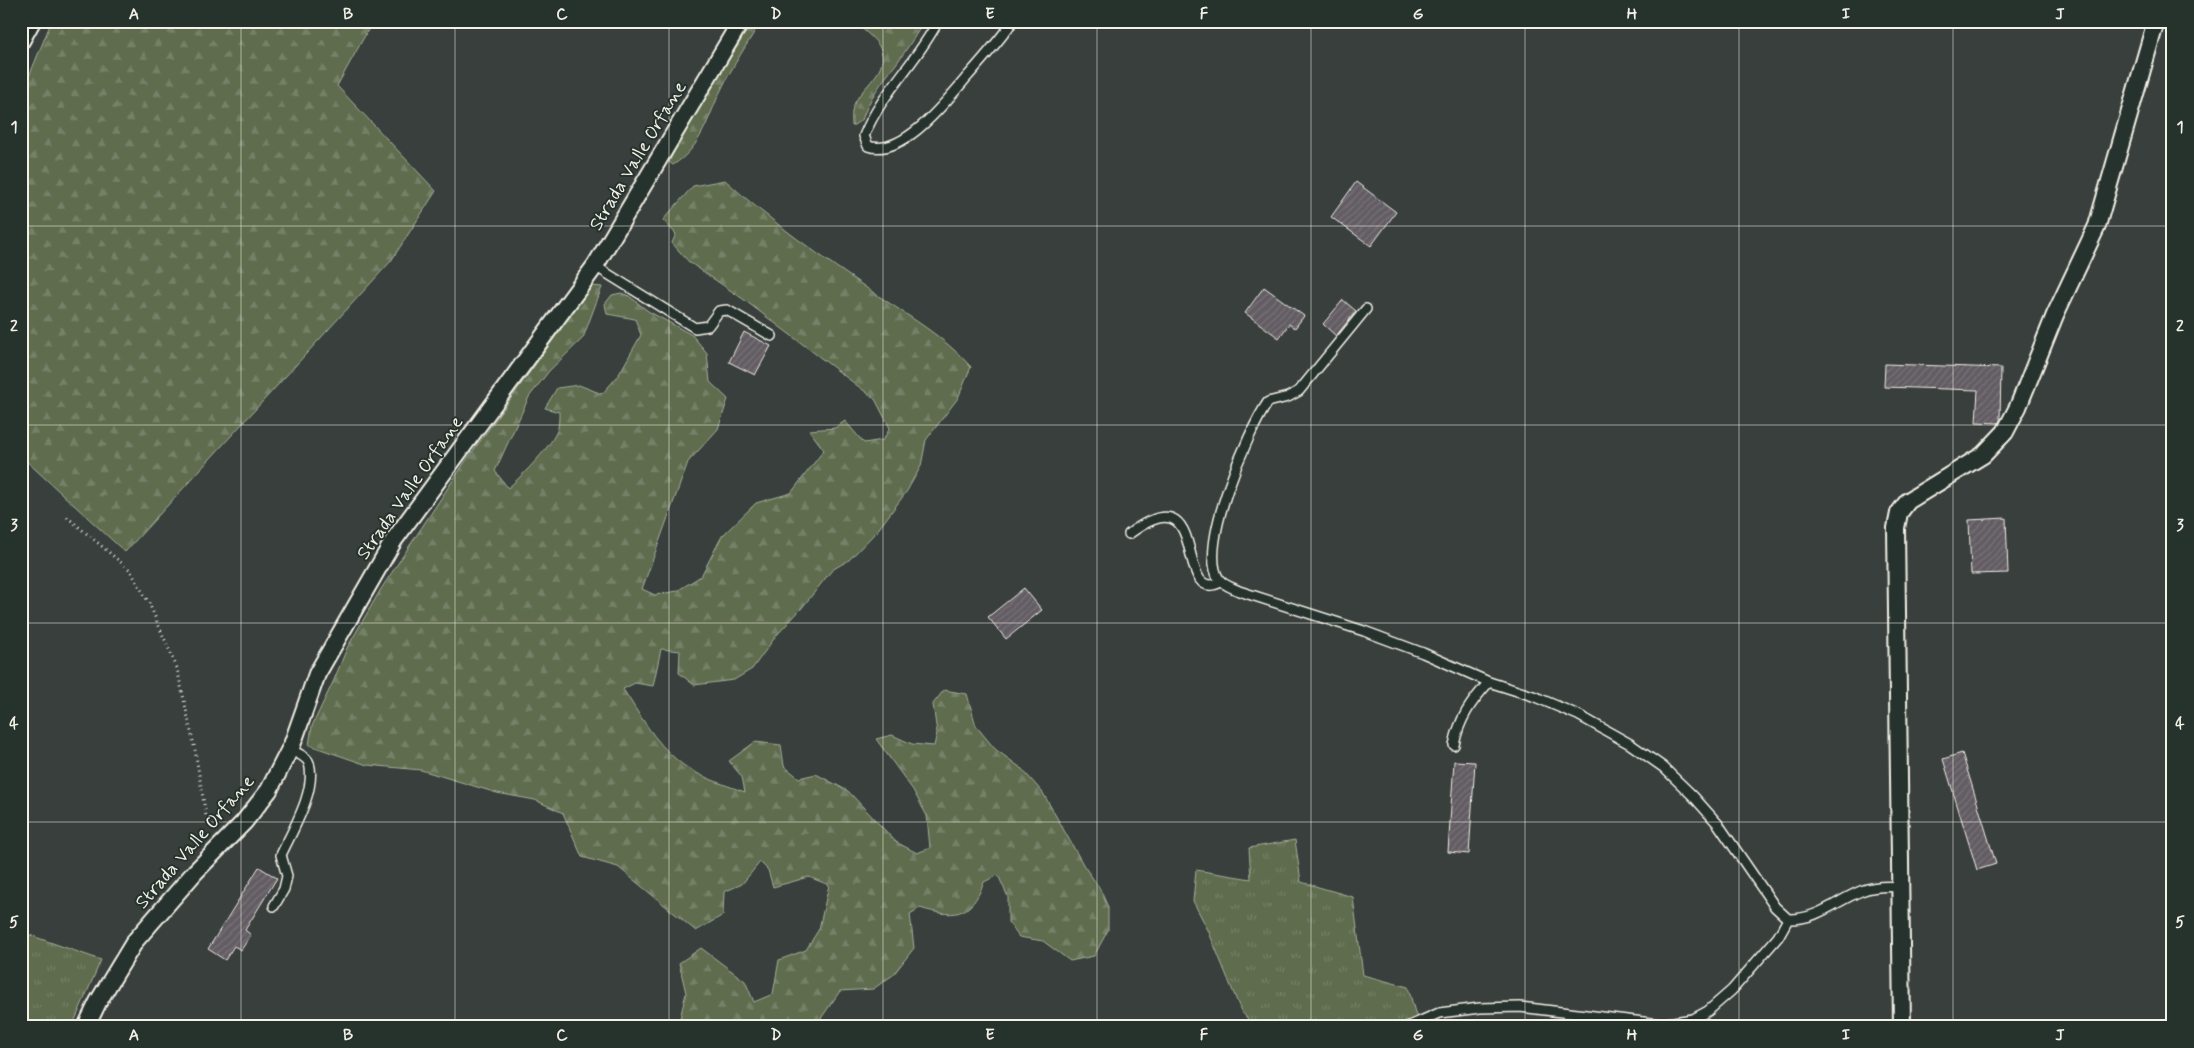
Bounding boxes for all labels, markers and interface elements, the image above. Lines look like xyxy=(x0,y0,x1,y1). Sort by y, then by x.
text: A xyxy=(129,4,139,25)
text: B xyxy=(343,4,353,25)
text: C xyxy=(556,4,568,25)
text: D xyxy=(770,4,782,25)
text: E xyxy=(985,4,995,25)
text: F xyxy=(1200,4,1209,25)
text: G xyxy=(1413,4,1424,25)
text: H xyxy=(1627,4,1638,25)
text: I xyxy=(1842,4,1851,25)
text: J xyxy=(2055,4,2065,25)
street label: Strada Valle Orfane xyxy=(583,77,693,235)
text: 1 xyxy=(10,117,18,138)
text: 1 xyxy=(2176,117,2184,138)
text: 2 xyxy=(10,316,18,337)
text: 2 xyxy=(2176,316,2184,337)
street label: Strada Valle Orfane xyxy=(351,411,469,565)
text: 3 xyxy=(10,515,18,536)
text: 3 xyxy=(2176,515,2184,536)
text: 4 xyxy=(9,713,19,734)
text: 4 xyxy=(2175,713,2185,734)
street label: Strada Valle Orfane xyxy=(130,770,260,914)
text: 5 xyxy=(9,912,19,933)
text: 5 xyxy=(2175,912,2185,933)
text: A xyxy=(129,1025,139,1046)
text: B xyxy=(343,1025,353,1046)
text: C xyxy=(556,1025,568,1046)
text: D xyxy=(770,1025,782,1046)
text: E xyxy=(985,1025,995,1046)
text: F xyxy=(1200,1025,1209,1046)
text: G xyxy=(1413,1025,1424,1046)
text: H xyxy=(1627,1025,1638,1046)
text: I xyxy=(1842,1025,1851,1046)
text: J xyxy=(2055,1025,2065,1046)

